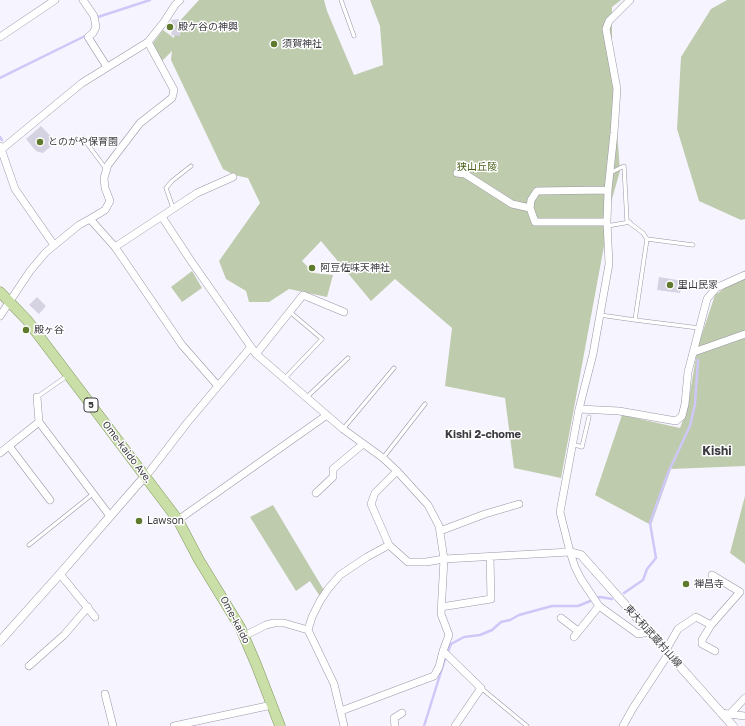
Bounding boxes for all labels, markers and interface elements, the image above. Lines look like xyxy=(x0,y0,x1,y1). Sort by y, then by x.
place label: 殿ケ谷の神輿 xyxy=(178,21,238,33)
marker: 殿ケ谷の神輿 xyxy=(165,22,175,32)
place label: 須賀神社 xyxy=(282,38,322,50)
marker: 須賀神社 xyxy=(269,39,279,49)
place label: とのがや保育園 xyxy=(48,136,118,148)
marker: とのがや保育園 xyxy=(35,137,45,147)
park label: 狭山丘陵 xyxy=(457,161,497,173)
place label: 阿豆佐味天神社 xyxy=(320,262,390,274)
marker: 阿豆佐味天神社 xyxy=(307,263,317,273)
place label: 里山民家 xyxy=(678,279,718,291)
marker: 里山民家 xyxy=(665,280,675,290)
place label: 殿ヶ谷 xyxy=(34,324,64,336)
marker: 殿ヶ谷 xyxy=(21,325,31,335)
road number: 5 xyxy=(84,398,98,412)
street label: Ome-kaido Ave. xyxy=(100,419,154,485)
district label: Kishi 2-chome xyxy=(445,428,521,442)
district label: Kishi xyxy=(702,444,732,458)
place label: Lawson xyxy=(147,515,184,527)
marker: Lawson xyxy=(134,516,144,526)
place label: 禅昌寺 xyxy=(694,578,724,590)
marker: 禅昌寺 xyxy=(681,579,691,589)
street label: Ome-kaido xyxy=(218,594,252,646)
street label: 東大和武蔵村山線 xyxy=(622,602,684,670)

